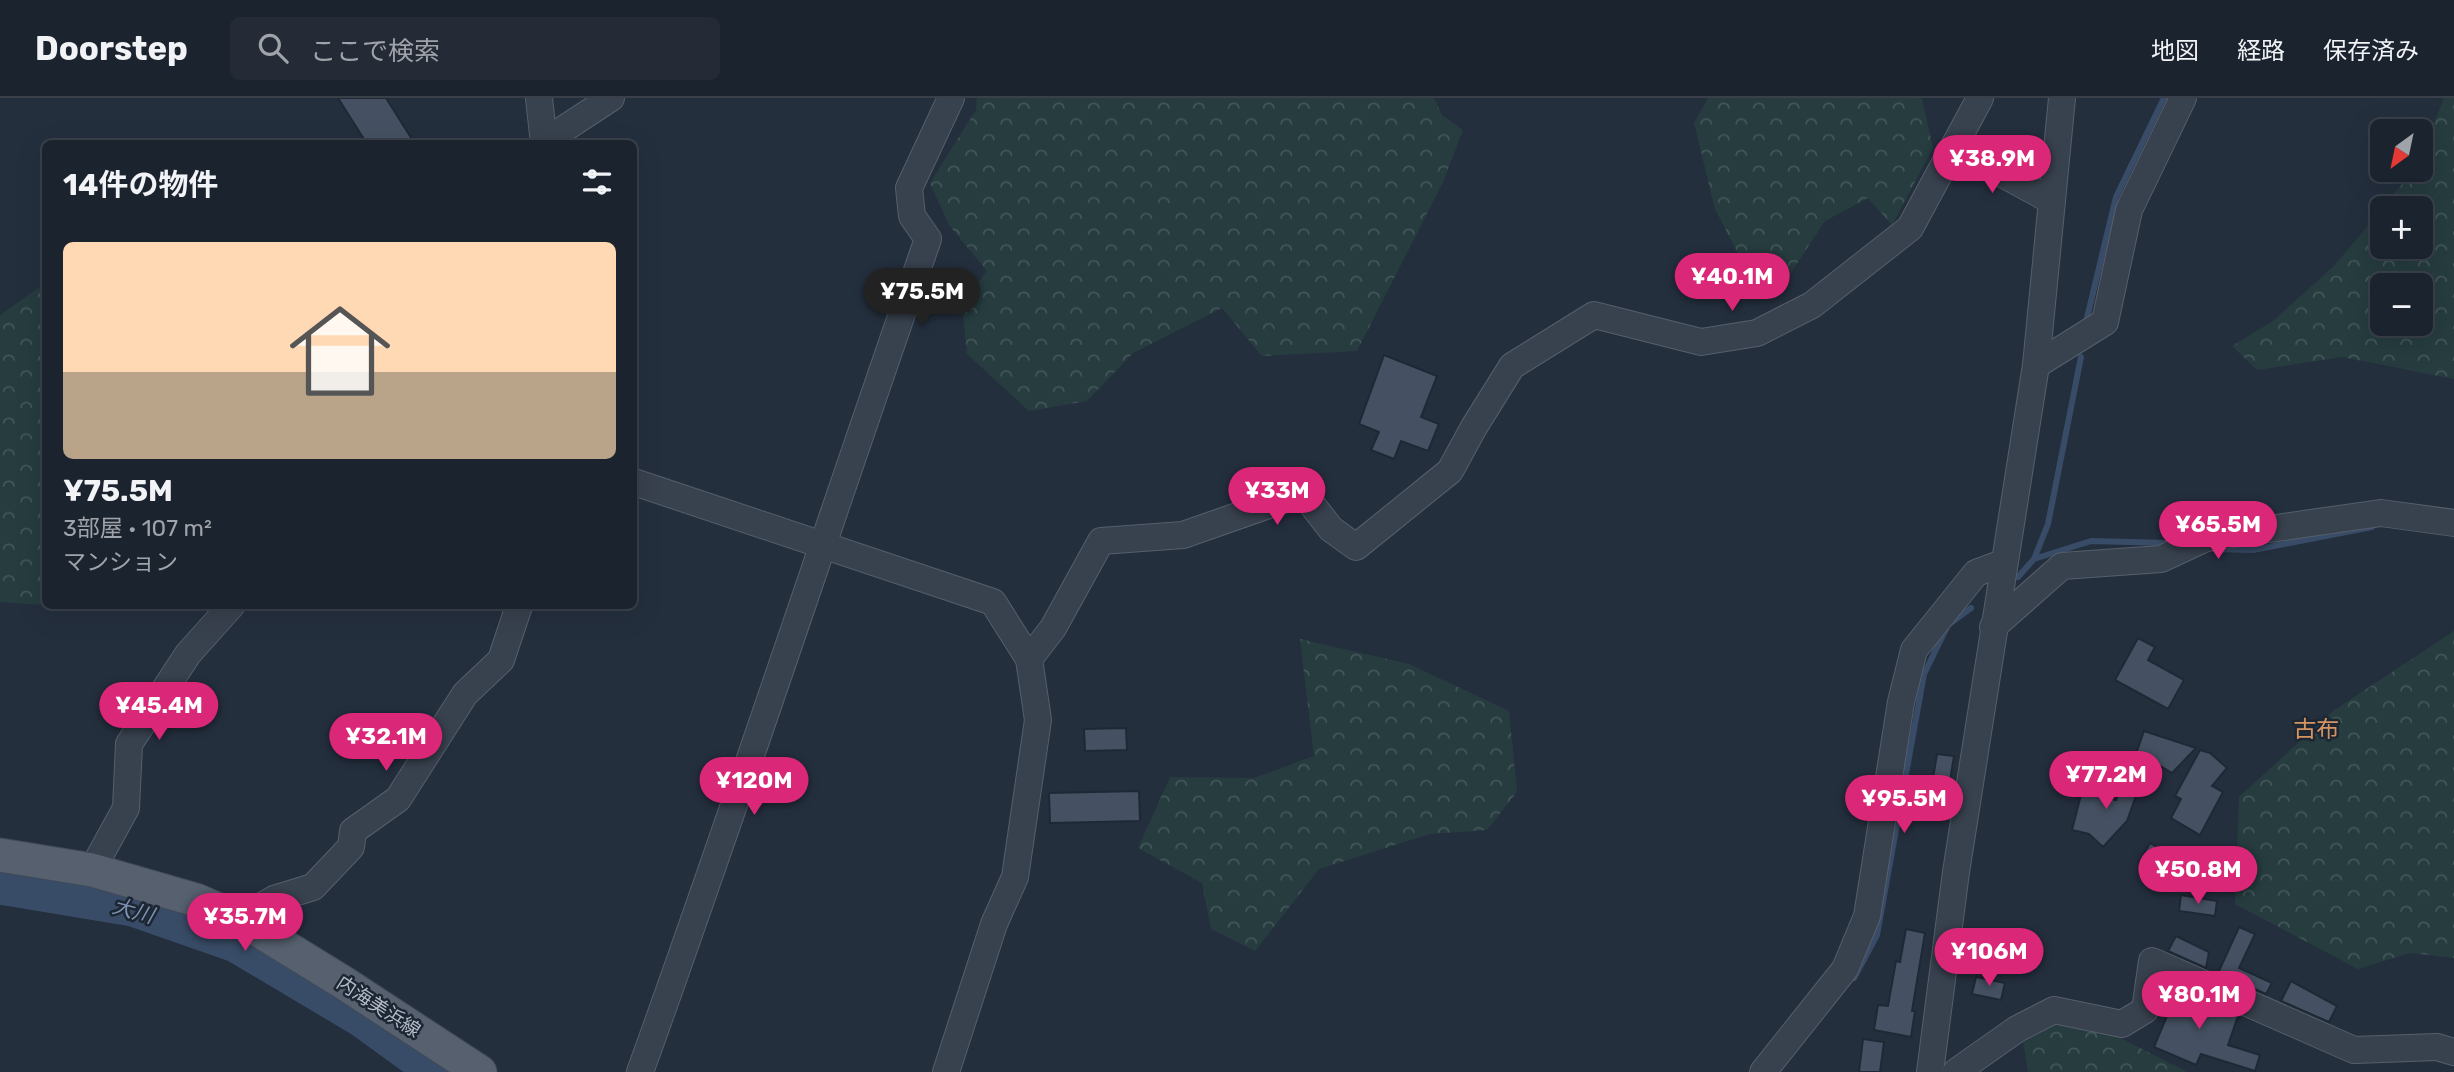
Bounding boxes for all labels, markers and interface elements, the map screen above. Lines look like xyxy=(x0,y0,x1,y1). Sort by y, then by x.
search box xyxy=(230,17,720,80)
text: Doorstep xyxy=(35,29,188,68)
icon: search xyxy=(254,29,292,67)
text: ここで検索 xyxy=(310,36,440,67)
text: 地図 xyxy=(2151,37,2199,65)
text: 経路 xyxy=(2237,37,2285,65)
text: 保存済み xyxy=(2323,37,2419,65)
north arrow xyxy=(2370,119,2432,182)
map controls xyxy=(2370,119,2433,336)
pin: ¥38.9M xyxy=(1935,136,2049,195)
text: ¥38.9M xyxy=(1949,144,2035,172)
icon: filters xyxy=(578,163,616,201)
text: 14件の物件 xyxy=(63,167,218,203)
button: + xyxy=(2370,196,2433,259)
pin: ¥40.1M xyxy=(1675,254,1789,313)
text: ¥40.1M xyxy=(1691,262,1773,290)
pin: ¥75.5M xyxy=(865,268,979,328)
button: − xyxy=(2370,273,2433,336)
text: ¥75.5M xyxy=(880,277,964,305)
icon: home xyxy=(277,288,403,414)
pin: ¥33M xyxy=(1236,468,1318,527)
text: ¥75.5M xyxy=(63,473,173,509)
text: ¥33M xyxy=(1244,476,1310,504)
pin: ¥65.5M xyxy=(2161,502,2275,561)
text: ¥65.5M xyxy=(2175,510,2261,538)
text: 3部屋 · 107 m² xyxy=(63,514,212,542)
text: マンション xyxy=(63,548,178,576)
pin: ¥45.4M xyxy=(102,682,216,742)
text: ¥45.4M xyxy=(115,691,203,719)
pin: ¥32.1M xyxy=(329,714,443,773)
district label: 古布 xyxy=(2293,715,2339,743)
text: ¥32.1M xyxy=(345,722,427,750)
pin: ¥77.2M xyxy=(2049,752,2163,811)
pin: ¥120M xyxy=(705,758,803,817)
text: ¥77.2M xyxy=(2065,760,2147,788)
text: ¥120M xyxy=(716,766,792,794)
pin: ¥95.5M xyxy=(1847,776,1961,835)
text: ¥95.5M xyxy=(1861,784,1947,812)
pin: ¥50.8M xyxy=(2141,846,2255,906)
text: ¥50.8M xyxy=(2154,855,2242,883)
water label: 大川 xyxy=(110,893,159,929)
pin: ¥35.7M xyxy=(188,894,302,953)
text: ¥35.7M xyxy=(203,902,287,930)
pin: ¥106M xyxy=(1940,928,2038,988)
text: ¥106M xyxy=(1951,937,2027,965)
street label: 内海美浜線 xyxy=(333,971,425,1042)
pin: ¥80.1M xyxy=(2142,972,2256,1031)
text: ¥80.1M xyxy=(2158,980,2240,1008)

